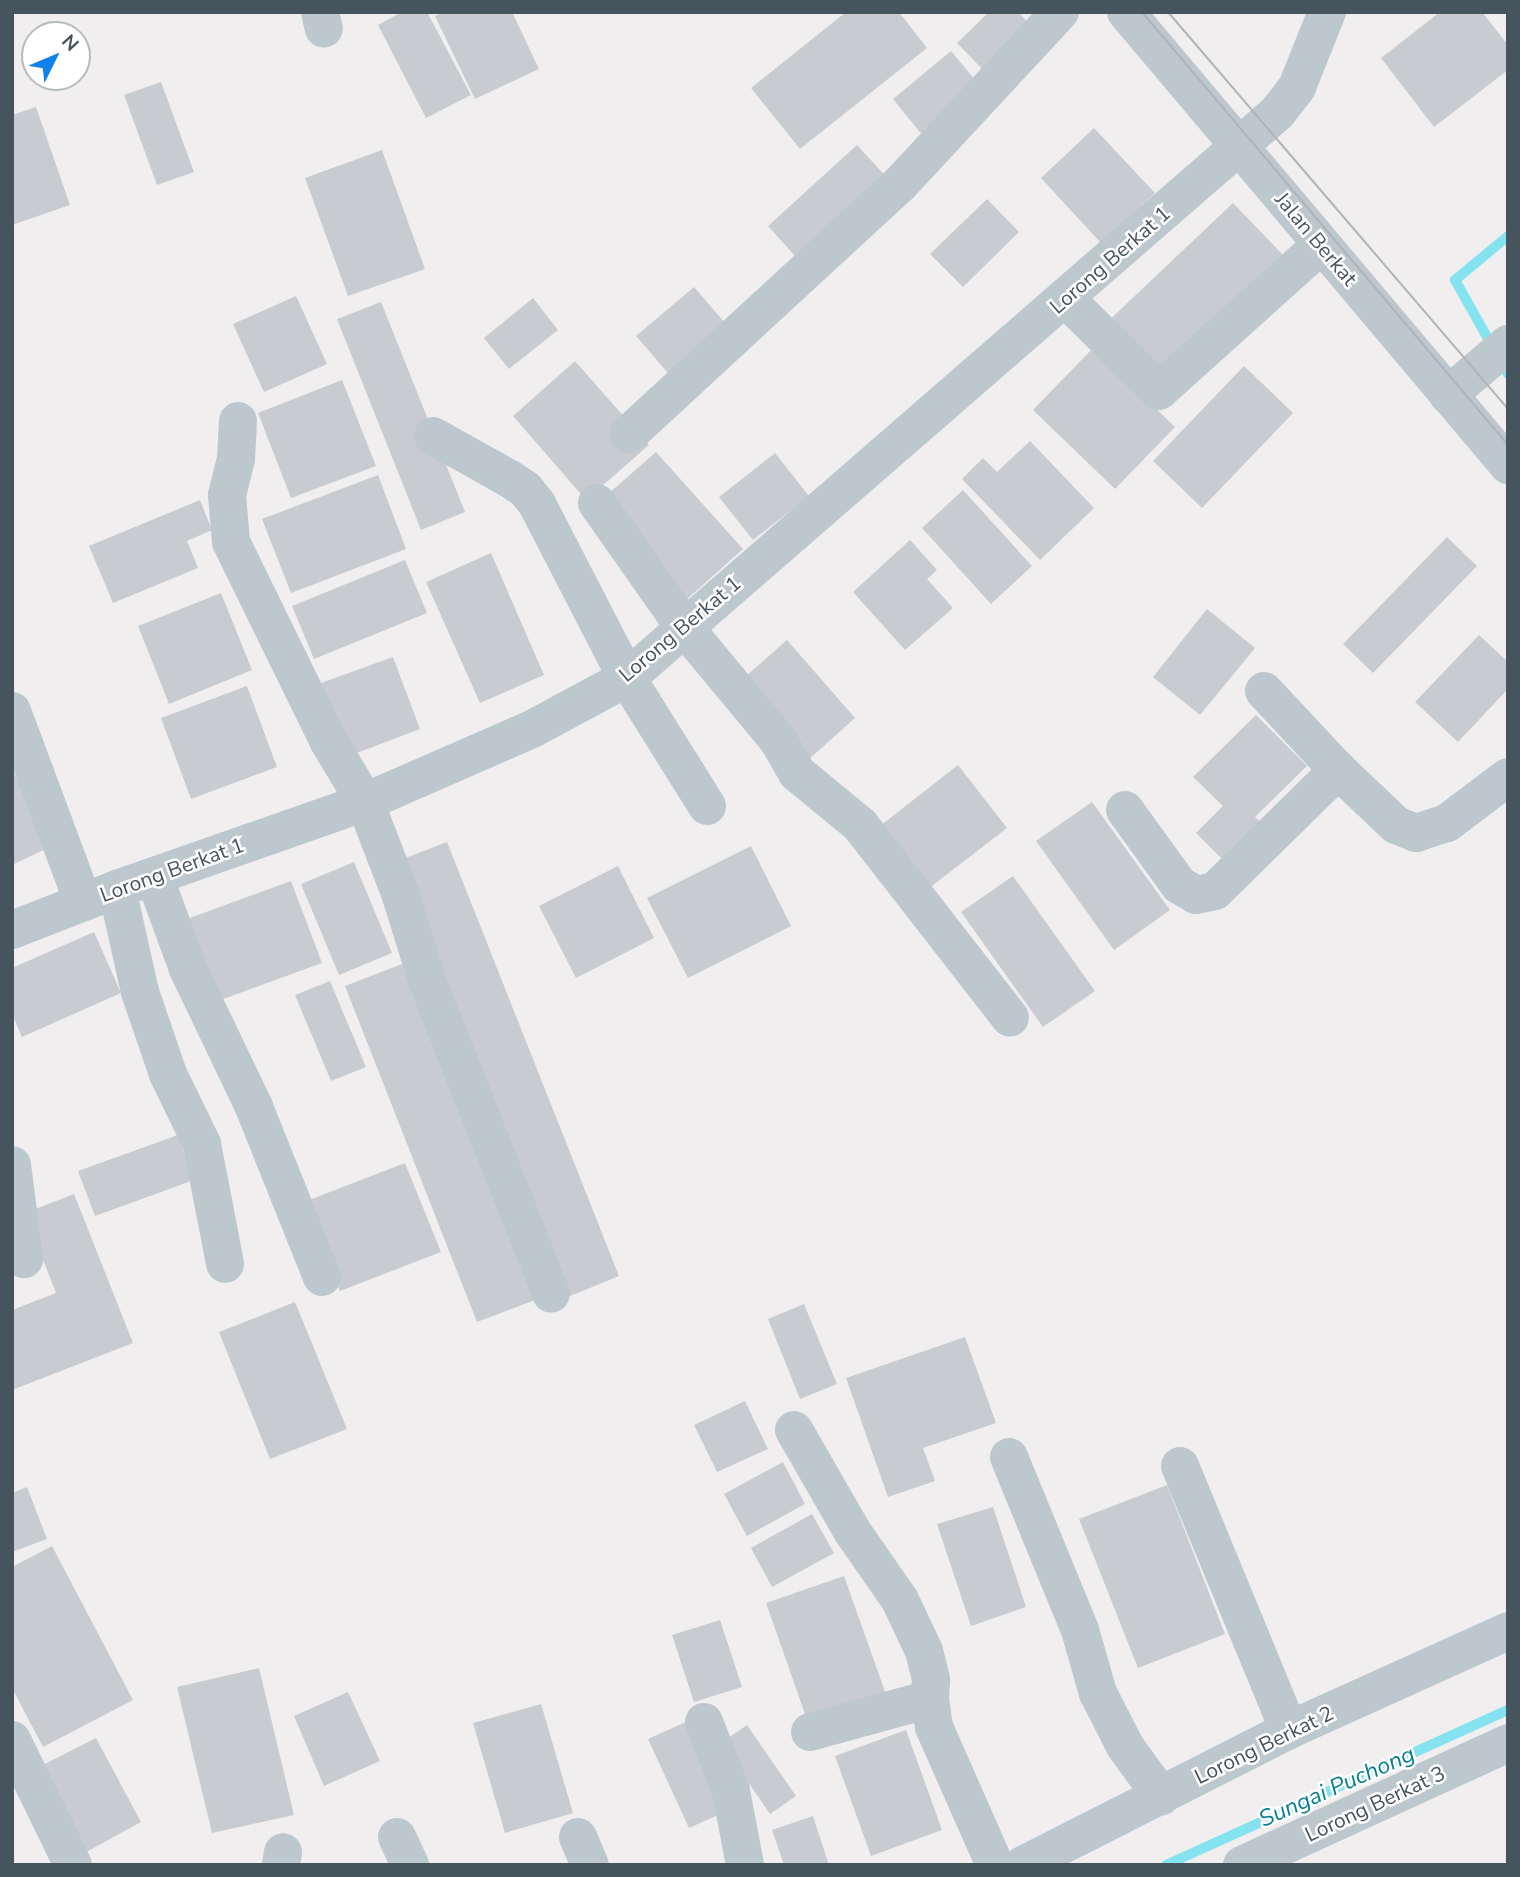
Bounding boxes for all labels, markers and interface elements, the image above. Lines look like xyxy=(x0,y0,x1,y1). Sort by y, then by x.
north arrow xyxy=(21,21,91,91)
text: N xyxy=(56,29,84,57)
street label: Jalan Berkat xyxy=(1270,187,1362,291)
street label: Lorong Berkat 1 xyxy=(1045,201,1175,319)
street label: Lorong Berkat 1 xyxy=(614,571,746,687)
street label: Lorong Berkat 1 xyxy=(97,832,247,908)
street label: Lorong Berkat 2 xyxy=(1190,1700,1338,1790)
water label: Sungai Puchong xyxy=(1255,1740,1419,1834)
street label: Lorong Berkat 3 xyxy=(1301,1761,1449,1847)

